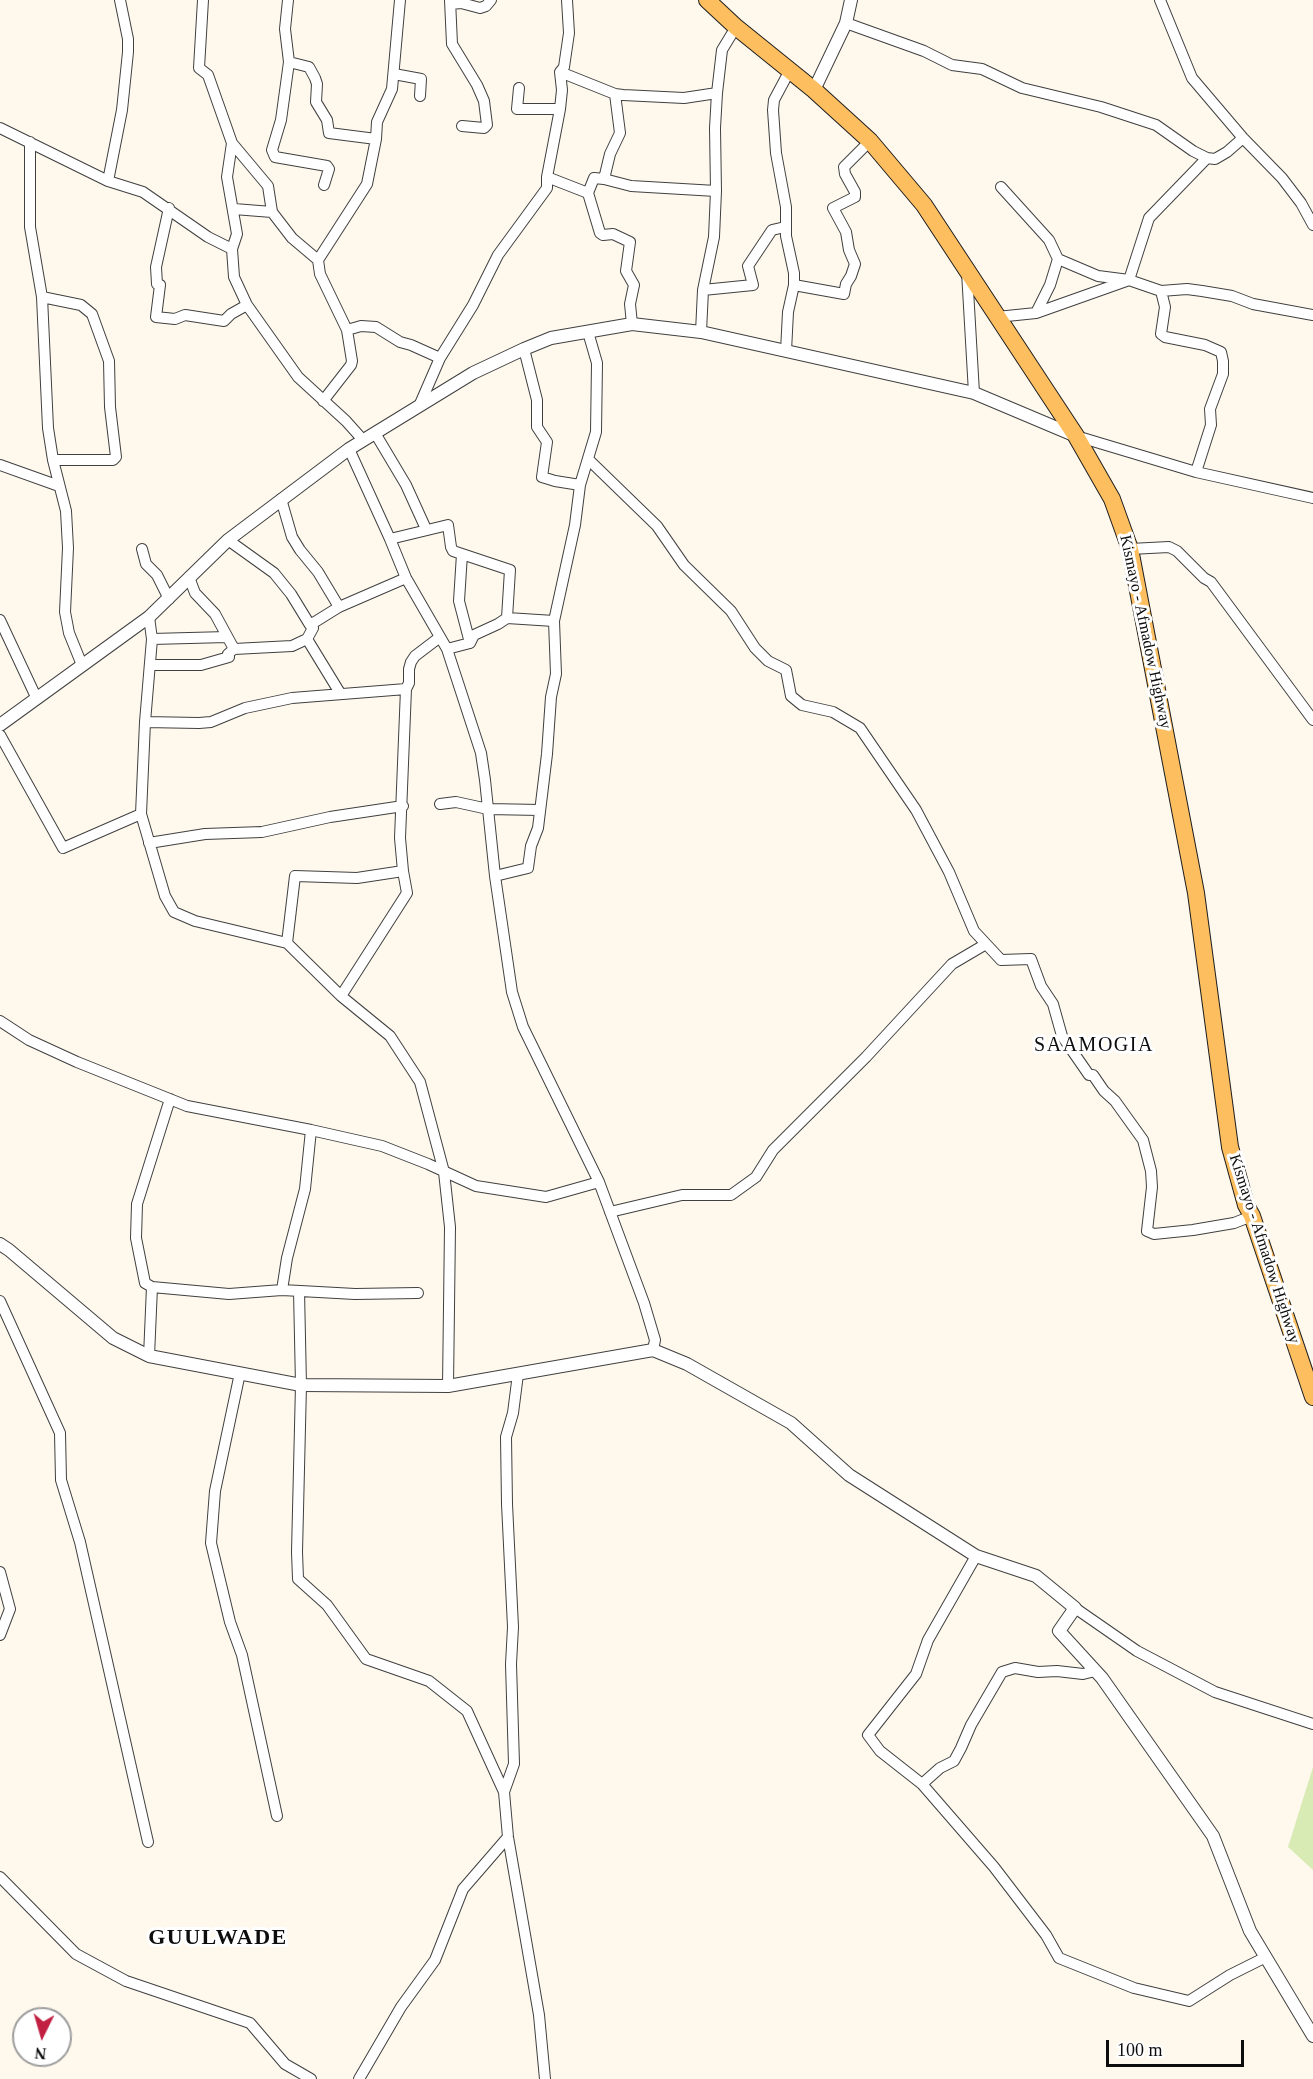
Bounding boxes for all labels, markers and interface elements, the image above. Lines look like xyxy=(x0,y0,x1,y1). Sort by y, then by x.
street label: Kismayo - Afmadow Highway xyxy=(1115,533,1175,731)
district label: SAAMOGIA xyxy=(1034,1034,1154,1058)
street label: Kismayo - Afmadow Highway xyxy=(1224,1152,1304,1346)
district label: GUULWADE xyxy=(148,1925,288,1951)
north arrow xyxy=(12,2007,72,2067)
scale bar xyxy=(1109,2028,1247,2066)
text: 100 m xyxy=(1117,2040,1163,2060)
text: N xyxy=(34,2044,47,2062)

